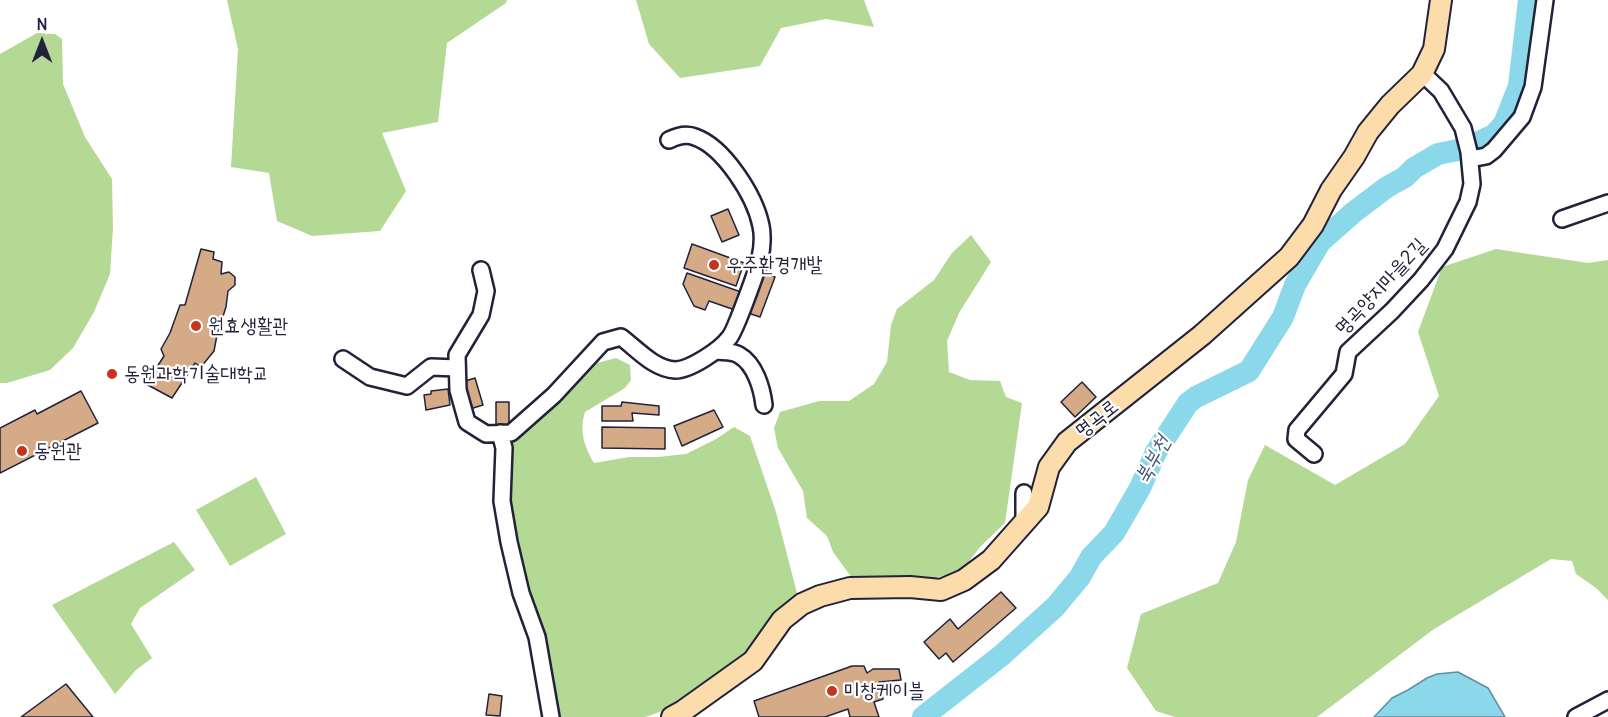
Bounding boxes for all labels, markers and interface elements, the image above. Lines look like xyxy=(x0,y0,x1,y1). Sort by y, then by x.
north arrow xyxy=(12,12,72,72)
text: N xyxy=(36,14,48,34)
street label: 명곡양지마을2길 xyxy=(1330,234,1432,340)
place label: 우주환경개발 xyxy=(726,253,823,277)
marker: 우주환경개발 xyxy=(707,258,721,272)
place label: 원효생활관 xyxy=(208,314,288,338)
marker: 원효생활관 xyxy=(189,319,203,333)
place label: 동원과학기술대학교 xyxy=(124,362,269,386)
marker: 동원과학기술대학교 xyxy=(105,367,119,381)
street label: 명곡로 xyxy=(1071,395,1123,443)
water label: 북부천 xyxy=(1130,432,1176,488)
place label: 동원관 xyxy=(34,439,82,463)
marker: 동원관 xyxy=(15,444,29,458)
place label: 미창케이블 xyxy=(844,679,924,703)
marker: 미창케이블 xyxy=(825,684,839,698)

